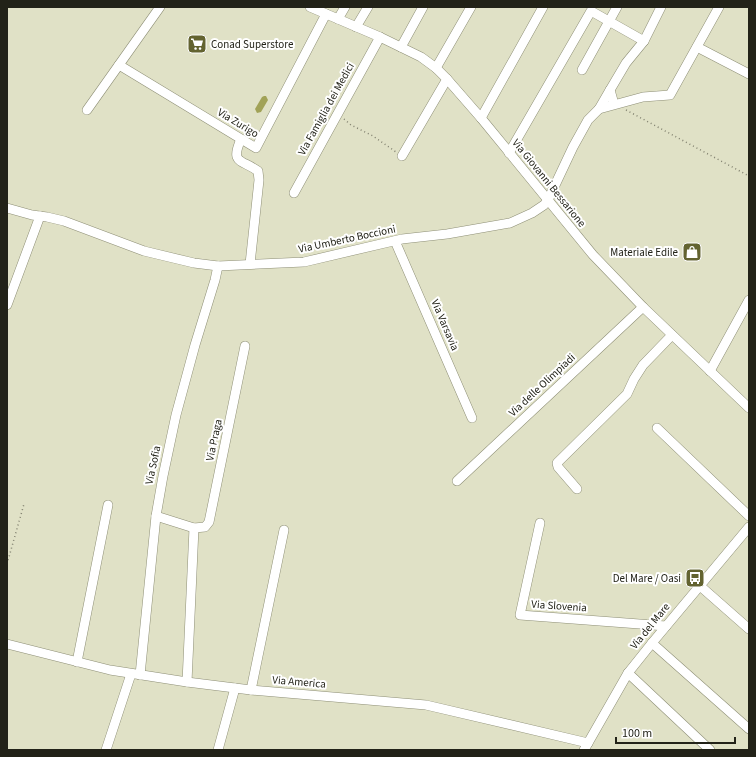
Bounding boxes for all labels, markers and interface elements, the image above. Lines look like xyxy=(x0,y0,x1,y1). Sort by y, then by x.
supermarket icon: Conad Superstore xyxy=(186,33,208,55)
place label: Conad Superstore xyxy=(211,37,294,52)
street label: Via Famiglia dei Medici xyxy=(294,60,358,158)
street label: Via Zurigo xyxy=(215,105,261,141)
street label: Via Giovanni Bessarione xyxy=(509,136,590,231)
street label: Via Umberto Boccioni xyxy=(297,221,397,257)
shop icon: Materiale Edile xyxy=(681,241,703,263)
place label: Materiale Edile xyxy=(610,245,679,260)
street label: Via Varsavia xyxy=(427,297,463,353)
street label: Via delle Olimpiadi xyxy=(505,350,579,420)
street label: Via Praga xyxy=(202,418,226,462)
street label: Via Sofia xyxy=(142,444,164,486)
bus stop icon: Del Mare / Oasi xyxy=(684,567,706,589)
place label: Del Mare / Oasi xyxy=(613,571,681,586)
street label: Via Slovenia xyxy=(531,597,587,615)
street label: Via del Mare xyxy=(627,599,674,652)
street label: Via America xyxy=(272,672,326,692)
scale bar xyxy=(616,719,735,745)
text: 100 m xyxy=(622,725,652,742)

